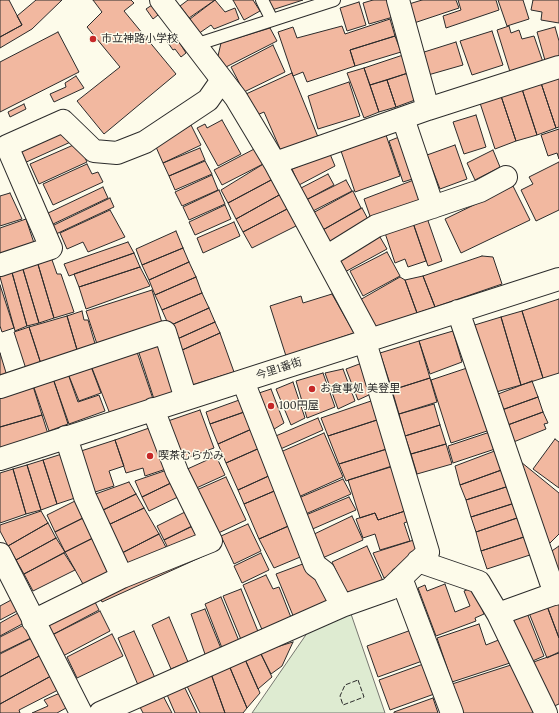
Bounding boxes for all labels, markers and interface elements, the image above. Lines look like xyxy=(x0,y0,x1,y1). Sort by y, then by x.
place label: 市立神路小学校 xyxy=(101,32,178,46)
marker: 市立神路小学校 xyxy=(88,34,98,44)
street label: 今里1番街 xyxy=(254,355,304,383)
place label: お食事処 美登里 xyxy=(320,382,400,396)
marker: お食事処 美登里 xyxy=(307,384,317,394)
place label: 100円屋 xyxy=(279,399,319,413)
marker: 100円屋 xyxy=(266,401,276,411)
place label: 喫茶むらかみ xyxy=(158,449,224,463)
marker: 喫茶むらかみ xyxy=(145,451,155,461)

